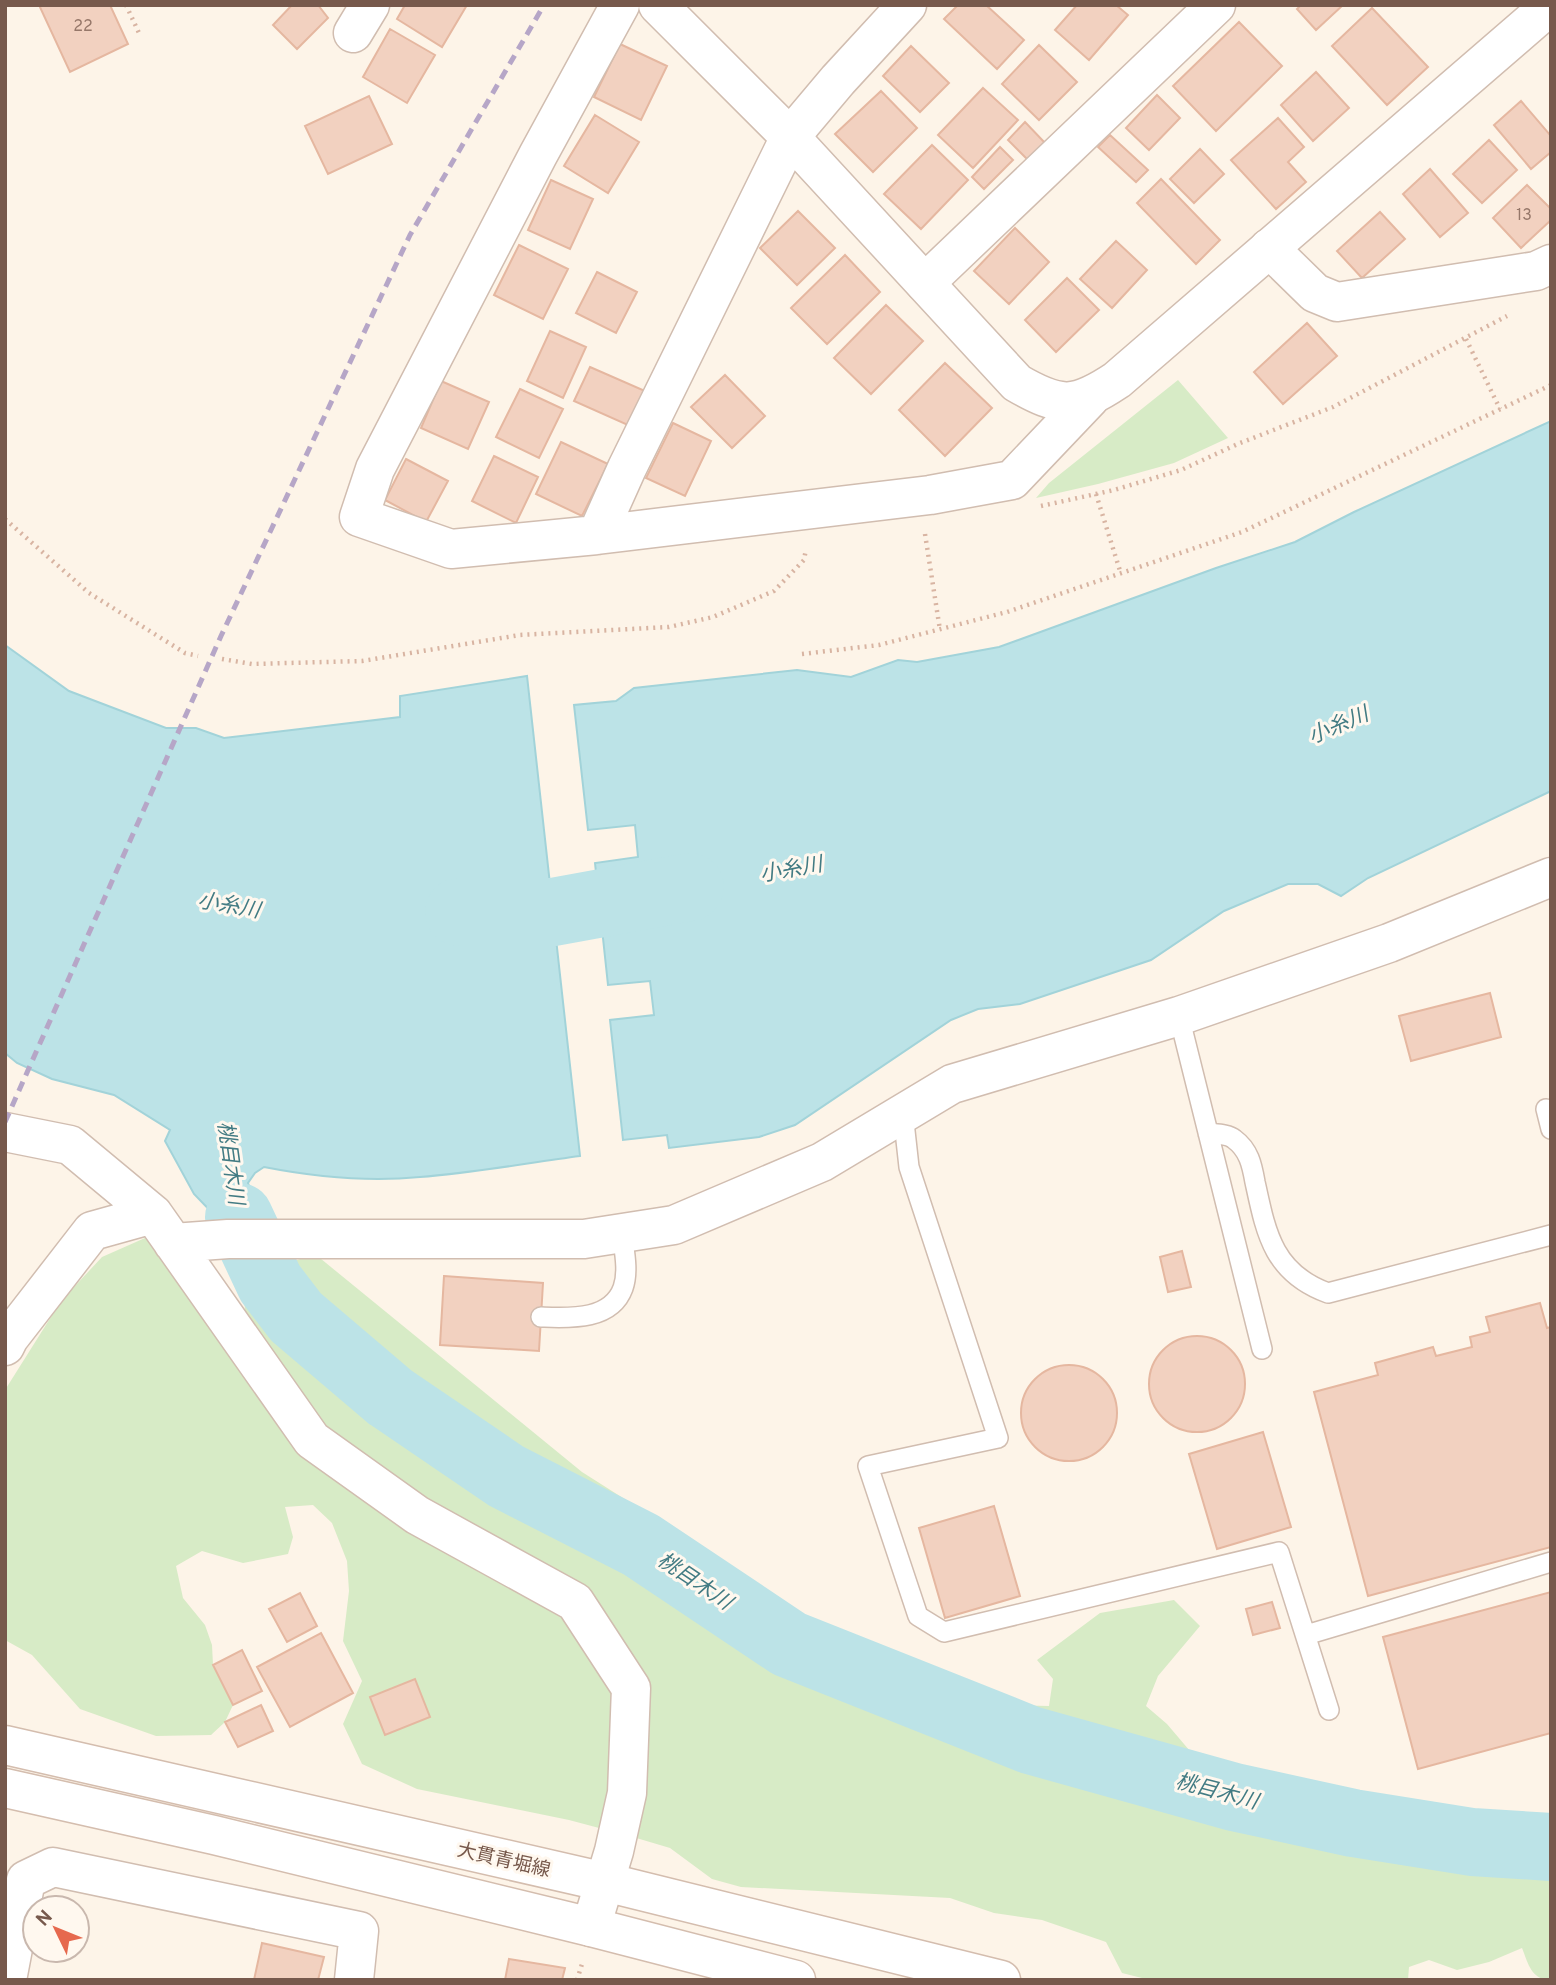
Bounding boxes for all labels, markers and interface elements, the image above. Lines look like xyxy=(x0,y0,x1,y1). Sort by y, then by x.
house number: 22 xyxy=(73,17,93,37)
house number: 13 xyxy=(1516,206,1532,226)
water label: 小糸川 xyxy=(1304,701,1375,751)
water label: 小糸川 xyxy=(758,851,827,889)
water label: 小糸川 xyxy=(195,888,264,926)
water label: 桃目木川 xyxy=(210,1120,249,1209)
water label: 桃目木川 xyxy=(652,1548,738,1618)
water label: 桃目木川 xyxy=(1173,1769,1263,1817)
street label: 大貫青堀線 xyxy=(455,1839,553,1883)
north arrow xyxy=(21,1894,91,1964)
text: N xyxy=(32,1906,58,1932)

